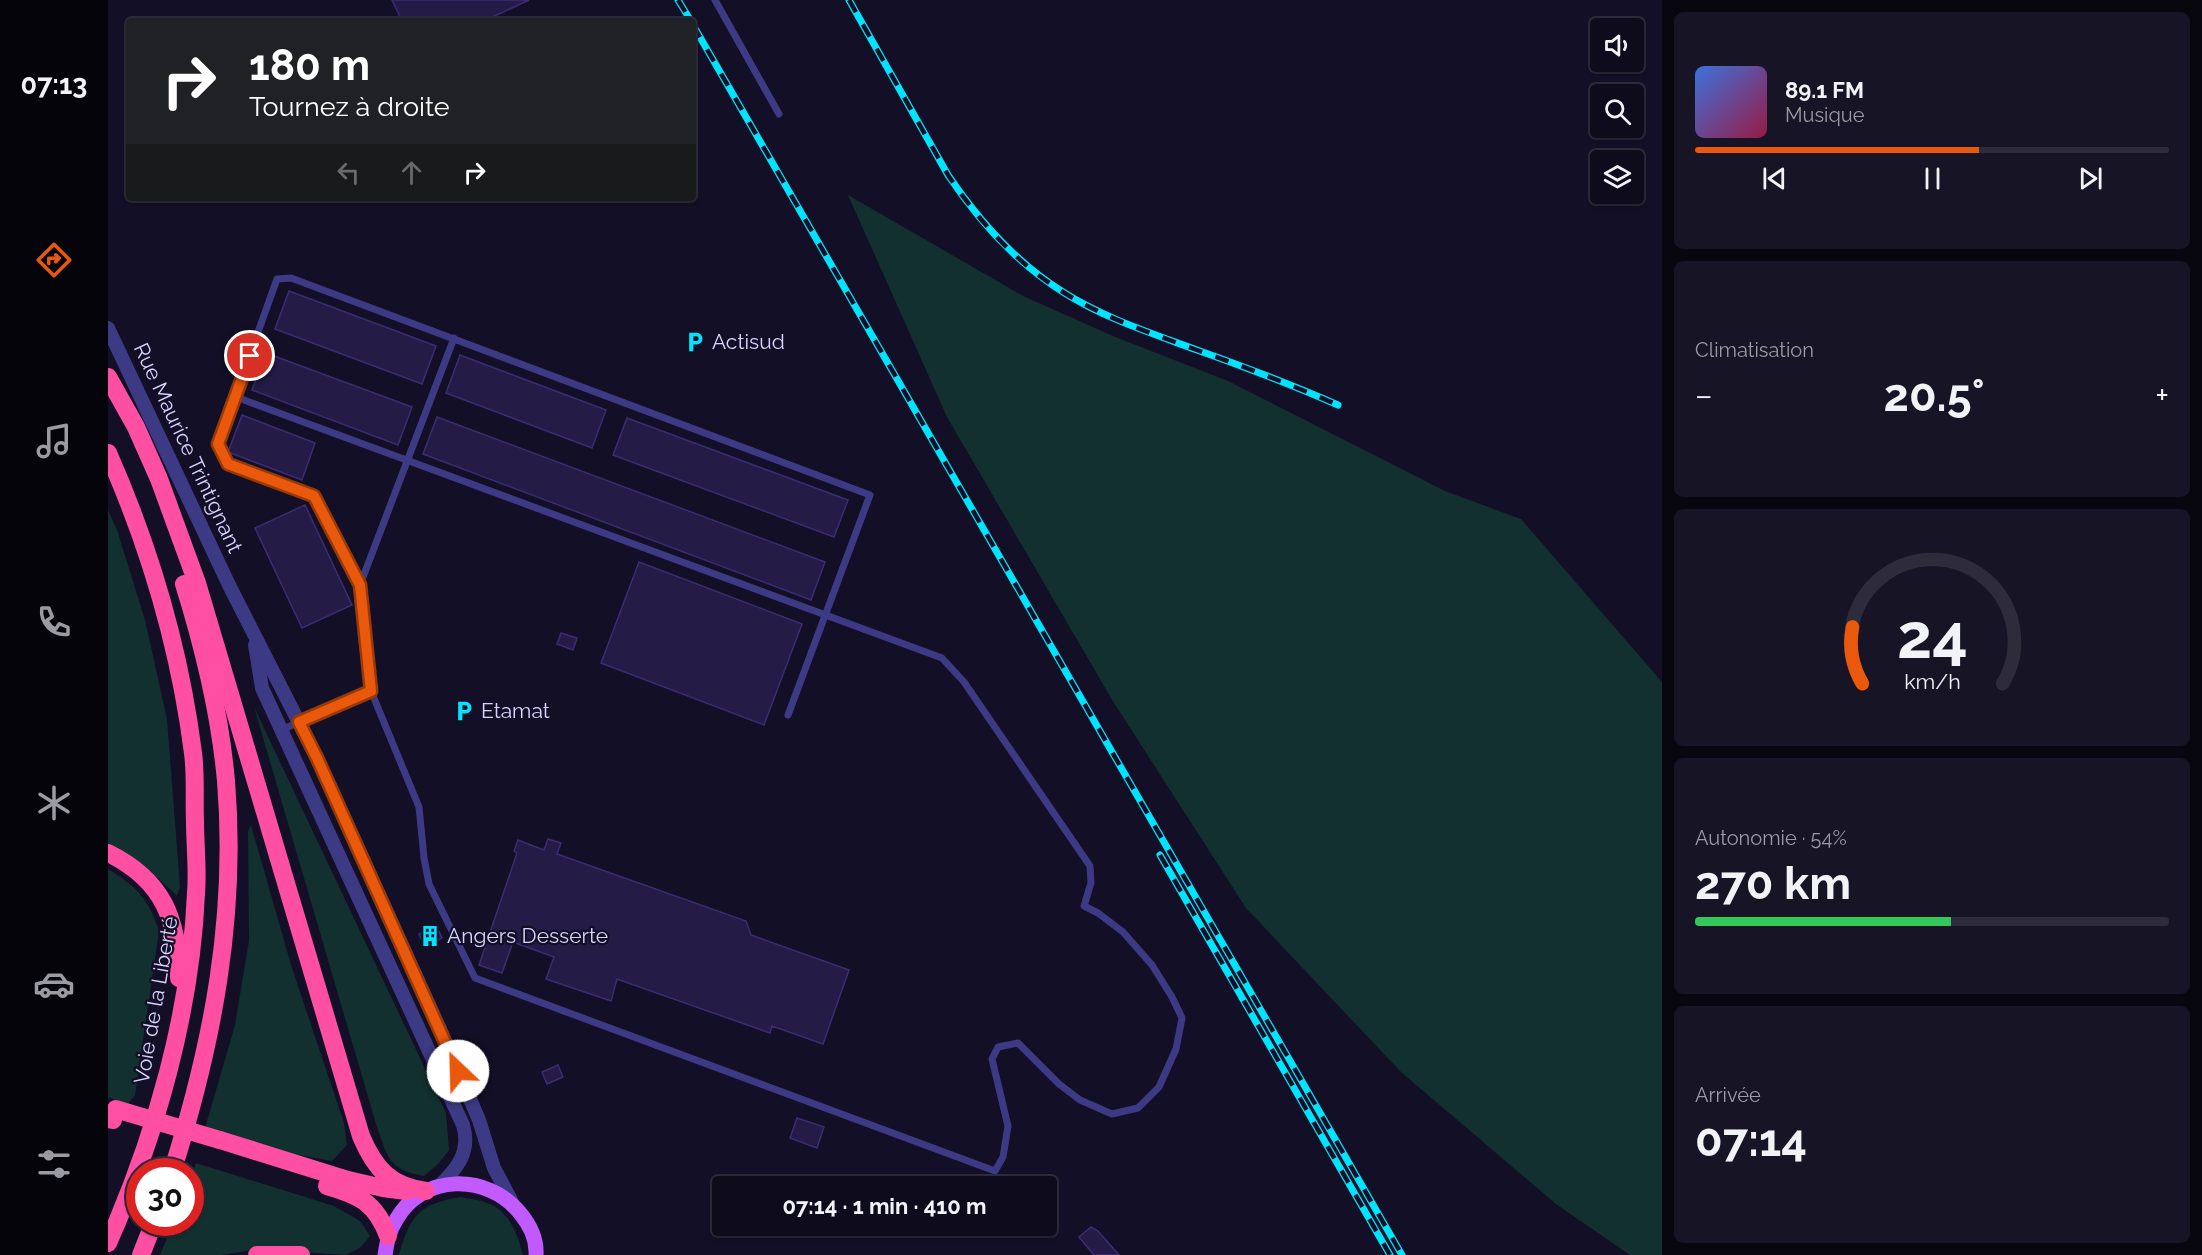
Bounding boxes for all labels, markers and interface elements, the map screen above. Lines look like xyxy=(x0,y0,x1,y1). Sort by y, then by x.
map controls xyxy=(1590,18,1644,204)
button: sound xyxy=(1590,18,1644,72)
text: 180 m xyxy=(249,41,370,90)
icon: right xyxy=(150,42,228,120)
text: 07:13 xyxy=(21,69,87,100)
text: 89.1 FM xyxy=(1785,77,1864,103)
button: search xyxy=(1590,84,1644,138)
text: Tournez à droite xyxy=(249,91,450,122)
text: Musique xyxy=(1785,103,1864,127)
button: layers xyxy=(1590,150,1644,204)
icon: left xyxy=(332,156,365,189)
icon: ahead xyxy=(395,156,428,189)
icon: right xyxy=(458,156,491,189)
icon: previous xyxy=(1758,162,1791,195)
icon: pause xyxy=(1916,162,1949,195)
icon: next xyxy=(2074,162,2107,195)
icon: directions xyxy=(33,239,75,281)
place label: Actisud xyxy=(712,329,785,354)
pin xyxy=(224,330,275,381)
parking icon: Actisud xyxy=(683,330,707,354)
text: Climatisation xyxy=(1695,338,1814,362)
street label: Rue Maurice Trintignant xyxy=(129,339,248,557)
icon: arrive xyxy=(233,339,266,372)
text: 20.5° xyxy=(1884,369,1984,422)
text: − xyxy=(1695,376,1713,415)
text: + xyxy=(2155,376,2169,415)
icon: music xyxy=(33,420,75,462)
text: 24 xyxy=(1897,600,1967,674)
icon: phone xyxy=(33,601,75,643)
text: km/h xyxy=(1904,670,1960,695)
place label: Etamat xyxy=(481,698,550,723)
parking icon: Etamat xyxy=(452,699,476,723)
icon: climate xyxy=(33,782,75,824)
text: Autonomie · 54% xyxy=(1695,826,1847,850)
text: 270 km xyxy=(1695,857,1851,910)
street label: Voie de la Liberté xyxy=(128,914,183,1086)
place label: Angers Desserte xyxy=(447,923,608,948)
building icon: Angers Desserte xyxy=(418,924,442,948)
icon: car xyxy=(33,963,75,1005)
position arrow xyxy=(426,1039,490,1103)
text: Arrivée xyxy=(1695,1083,1761,1107)
text: 07:14 xyxy=(1695,1114,1807,1167)
icon: filters xyxy=(33,1143,75,1185)
speed limit sign: 30 xyxy=(126,1158,204,1236)
text: 07:14 · 1 min · 410 m xyxy=(783,1193,986,1219)

